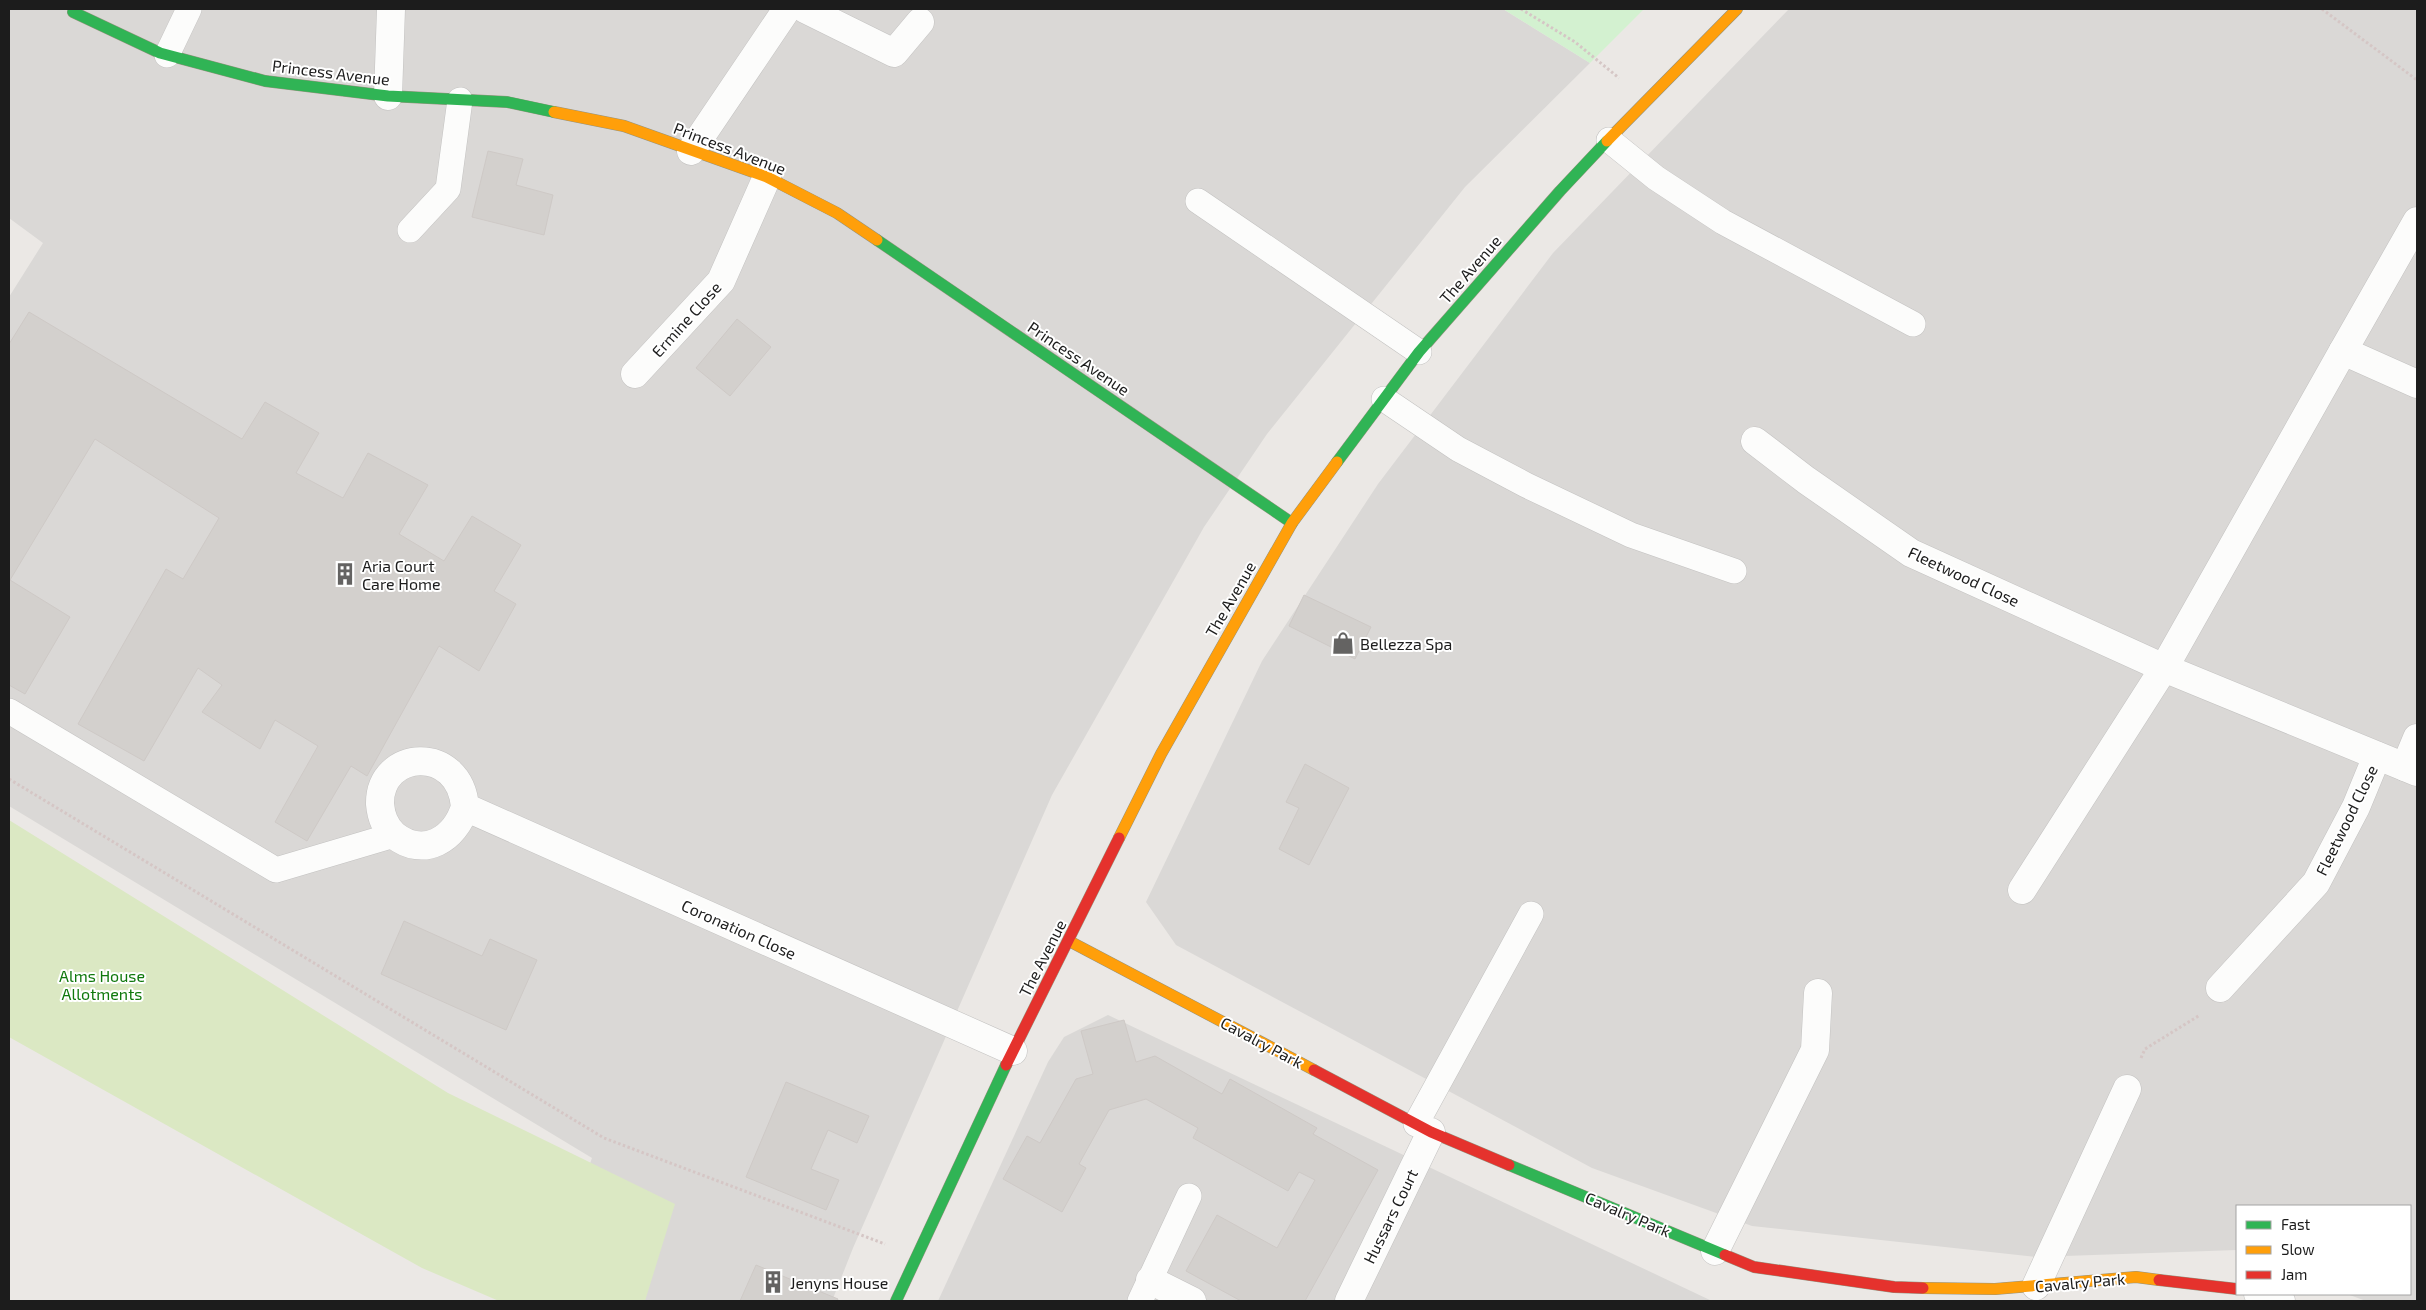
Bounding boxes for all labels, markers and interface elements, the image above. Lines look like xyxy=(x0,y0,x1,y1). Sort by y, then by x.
street label: Princess Avenue xyxy=(271,55,391,89)
street label: Princess Avenue xyxy=(671,118,789,178)
street label: The Avenue xyxy=(1435,231,1505,307)
street label: Ermine Close xyxy=(647,278,725,360)
street label: Princess Avenue xyxy=(1025,317,1133,399)
street label: Fleetwood Close xyxy=(1905,542,2023,610)
place label: Aria Court Care Home xyxy=(362,556,441,593)
street label: The Avenue xyxy=(1201,558,1259,640)
building icon: Aria Court Care Home xyxy=(332,561,358,587)
shop icon: Bellezza Spa xyxy=(1330,630,1356,656)
place label: Bellezza Spa xyxy=(1360,634,1452,653)
street label: Fleetwood Close xyxy=(2311,762,2381,878)
street label: Coronation Close xyxy=(679,895,799,963)
street label: The Avenue xyxy=(1014,916,1070,1000)
park label: Alms House Allotments xyxy=(59,966,145,1003)
street label: Cavalry Park xyxy=(1218,1012,1306,1072)
street label: Hussars Court xyxy=(1359,1166,1421,1266)
street label: Cavalry Park xyxy=(1583,1188,1673,1240)
legend xyxy=(2236,1205,2411,1295)
text: Fast xyxy=(2281,1215,2311,1233)
text: Slow xyxy=(2281,1240,2315,1258)
text: Jam xyxy=(2281,1265,2307,1283)
building icon: Jenyns House xyxy=(760,1269,786,1295)
street label: Cavalry Park xyxy=(2034,1269,2126,1295)
place label: Jenyns House xyxy=(790,1273,888,1292)

